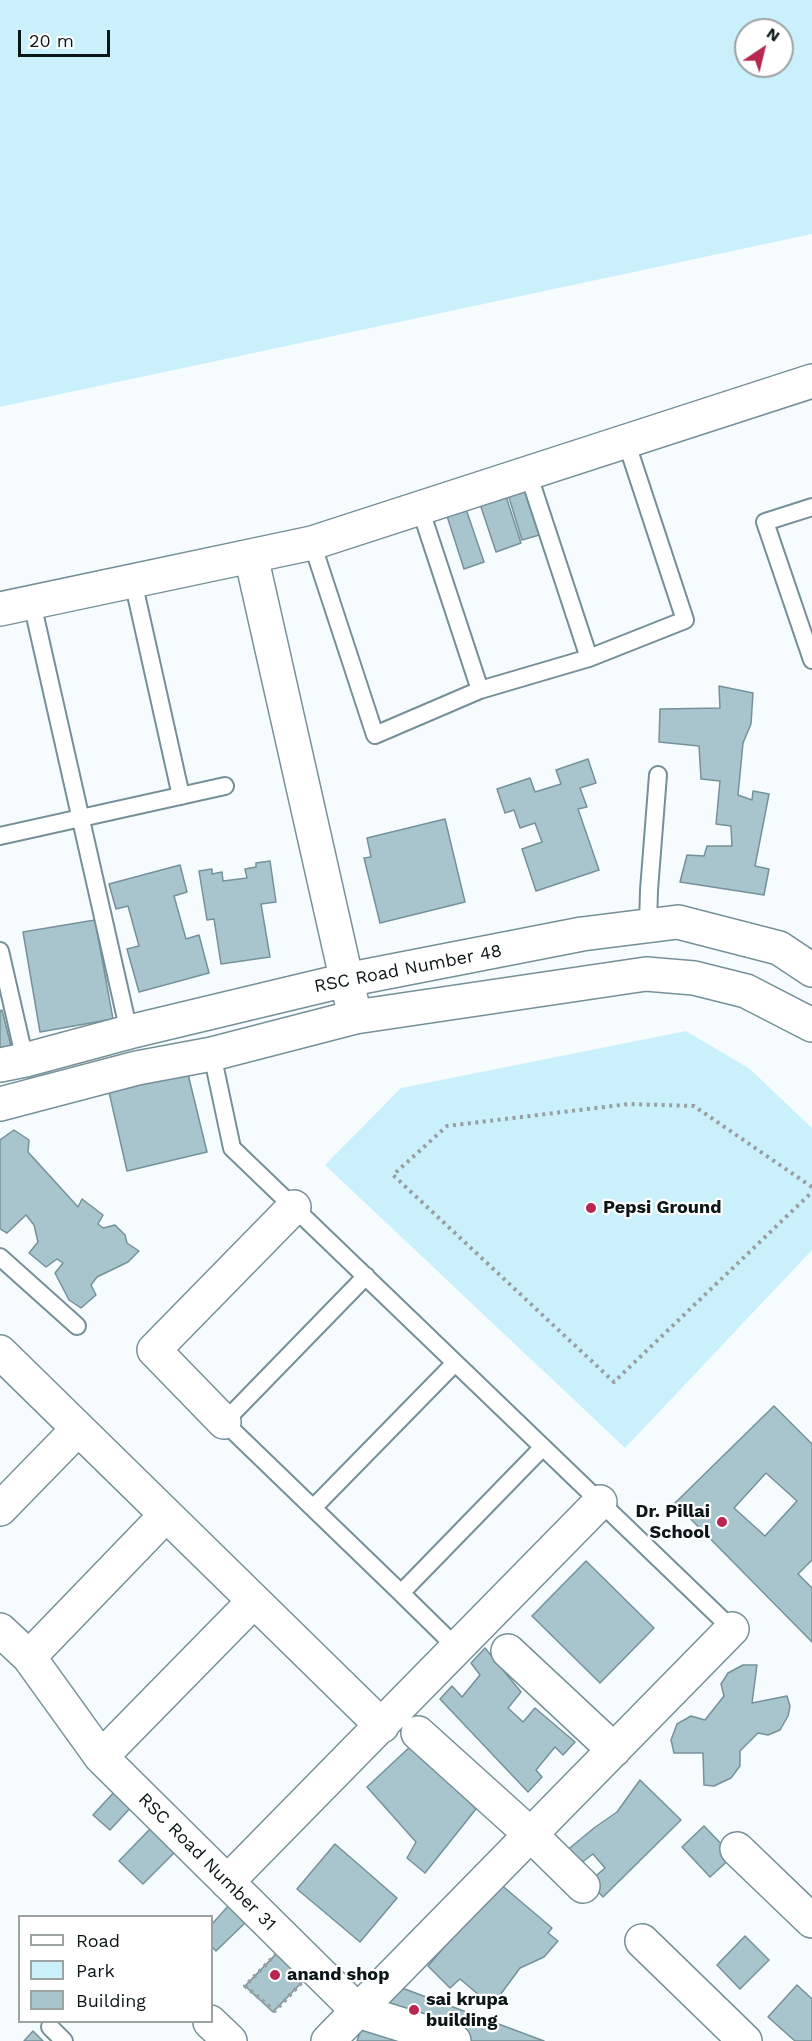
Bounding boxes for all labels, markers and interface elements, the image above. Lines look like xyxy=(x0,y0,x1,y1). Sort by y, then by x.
scale bar xyxy=(21,18,112,56)
north arrow xyxy=(734,18,794,78)
text: N xyxy=(763,23,784,46)
text: 20 m xyxy=(29,30,74,51)
street label: RSC Road Number 48 xyxy=(312,940,504,998)
place label: Pepsi Ground xyxy=(603,1197,721,1219)
marker: Pepsi Ground xyxy=(584,1201,598,1215)
place label: Dr. Pillai School xyxy=(636,1501,710,1544)
marker: Dr. Pillai School xyxy=(715,1515,729,1529)
street label: RSC Road Number 31 xyxy=(134,1789,280,1935)
legend xyxy=(18,1915,213,2023)
text: Road xyxy=(76,1930,120,1951)
text: Park xyxy=(76,1960,115,1981)
place label: anand shop xyxy=(287,1964,389,1986)
marker: anand shop xyxy=(268,1968,282,1982)
place label: sai krupa building xyxy=(426,1989,508,2032)
text: Building xyxy=(76,1990,146,2011)
marker: sai krupa building xyxy=(407,2003,421,2017)

